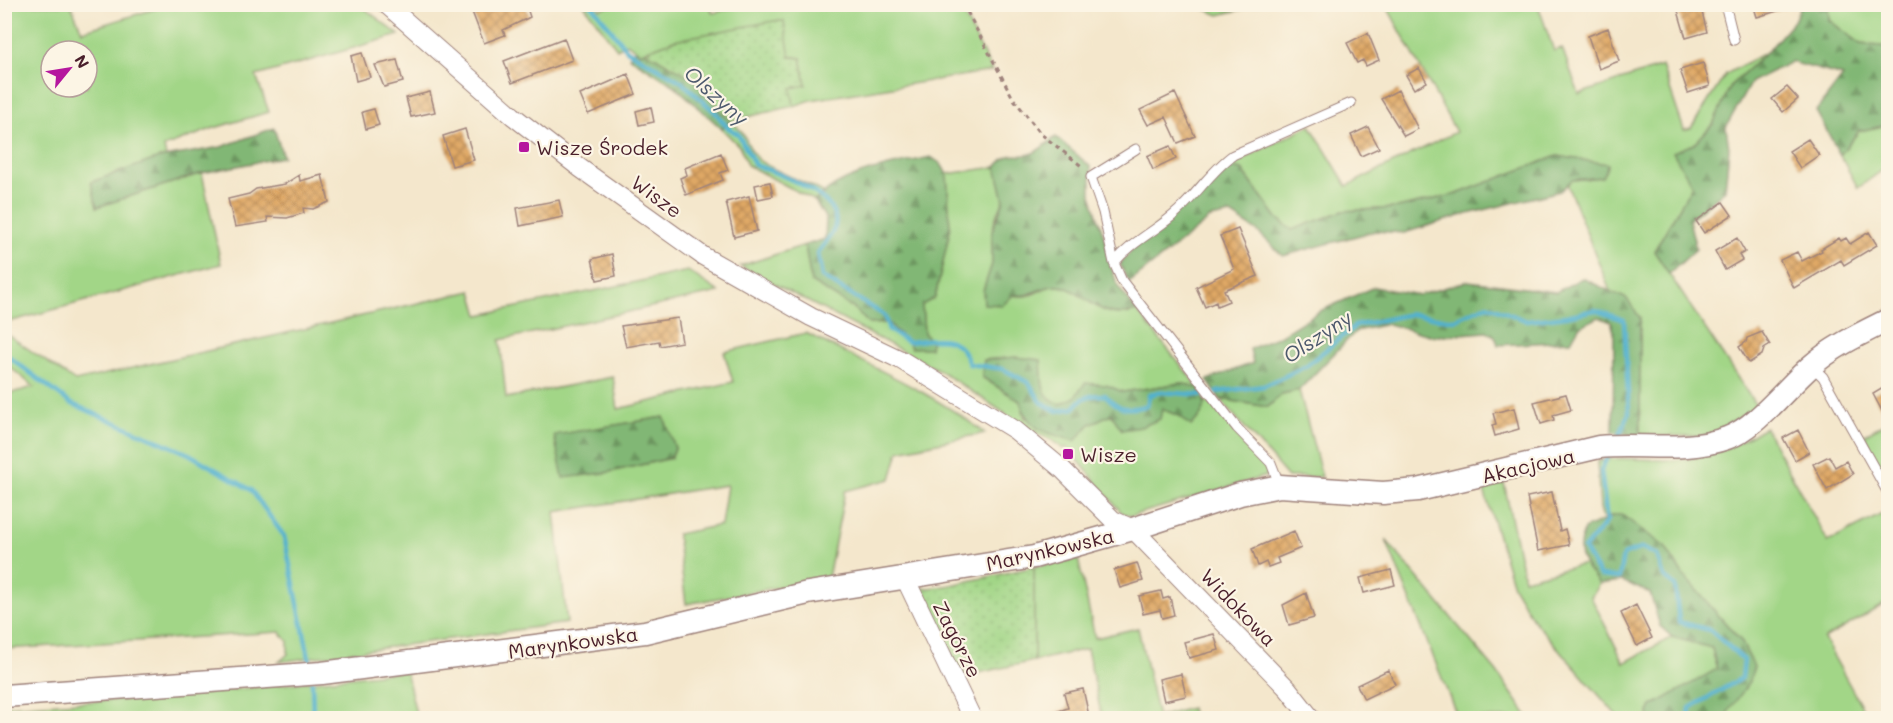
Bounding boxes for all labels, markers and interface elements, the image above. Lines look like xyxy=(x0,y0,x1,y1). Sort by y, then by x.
north arrow xyxy=(39,39,99,99)
text: N xyxy=(70,51,95,72)
water label: Olszyny xyxy=(679,59,755,131)
place label: Wisze Środek xyxy=(536,134,668,160)
marker: Wisze Środek xyxy=(517,140,531,154)
street label: Wisze xyxy=(626,169,688,223)
water label: Olszyny xyxy=(1277,304,1357,368)
place label: Wisze xyxy=(1080,441,1137,467)
street label: Akacjowa xyxy=(1479,442,1577,488)
marker: Wisze xyxy=(1061,447,1075,461)
street label: Marynkowska xyxy=(983,522,1117,576)
street label: Widokowa xyxy=(1195,562,1283,652)
street label: Zagórze xyxy=(928,596,988,682)
street label: Marynkowska xyxy=(506,620,640,664)

